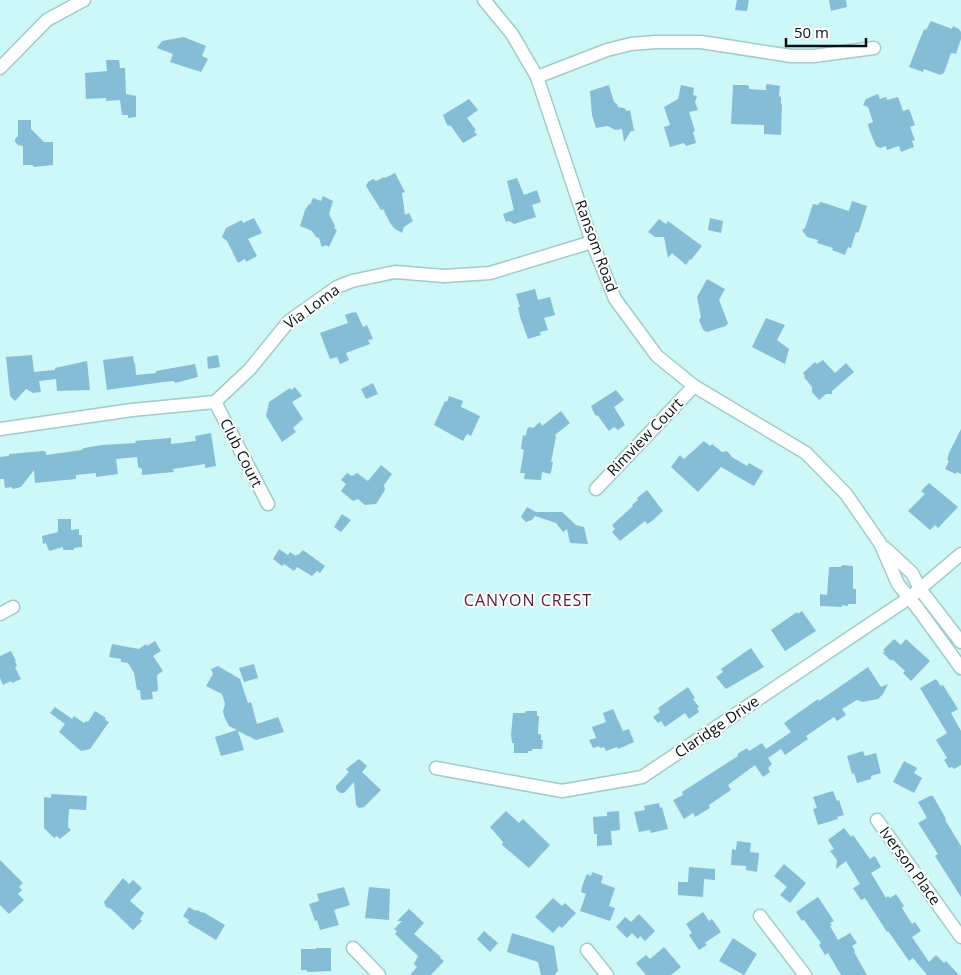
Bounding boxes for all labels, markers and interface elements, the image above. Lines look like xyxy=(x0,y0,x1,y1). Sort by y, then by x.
scale bar xyxy=(786,15,866,47)
text: 50 m xyxy=(794,22,829,42)
street label: Ransom Road xyxy=(571,197,623,294)
street label: Via Loma xyxy=(280,279,343,333)
street label: Rimview Court xyxy=(602,393,687,480)
street label: Club Court xyxy=(216,415,268,490)
district label: CANYON CREST xyxy=(464,589,592,611)
street label: Claridge Drive xyxy=(670,691,763,762)
street label: Iverson Place xyxy=(876,822,946,909)

